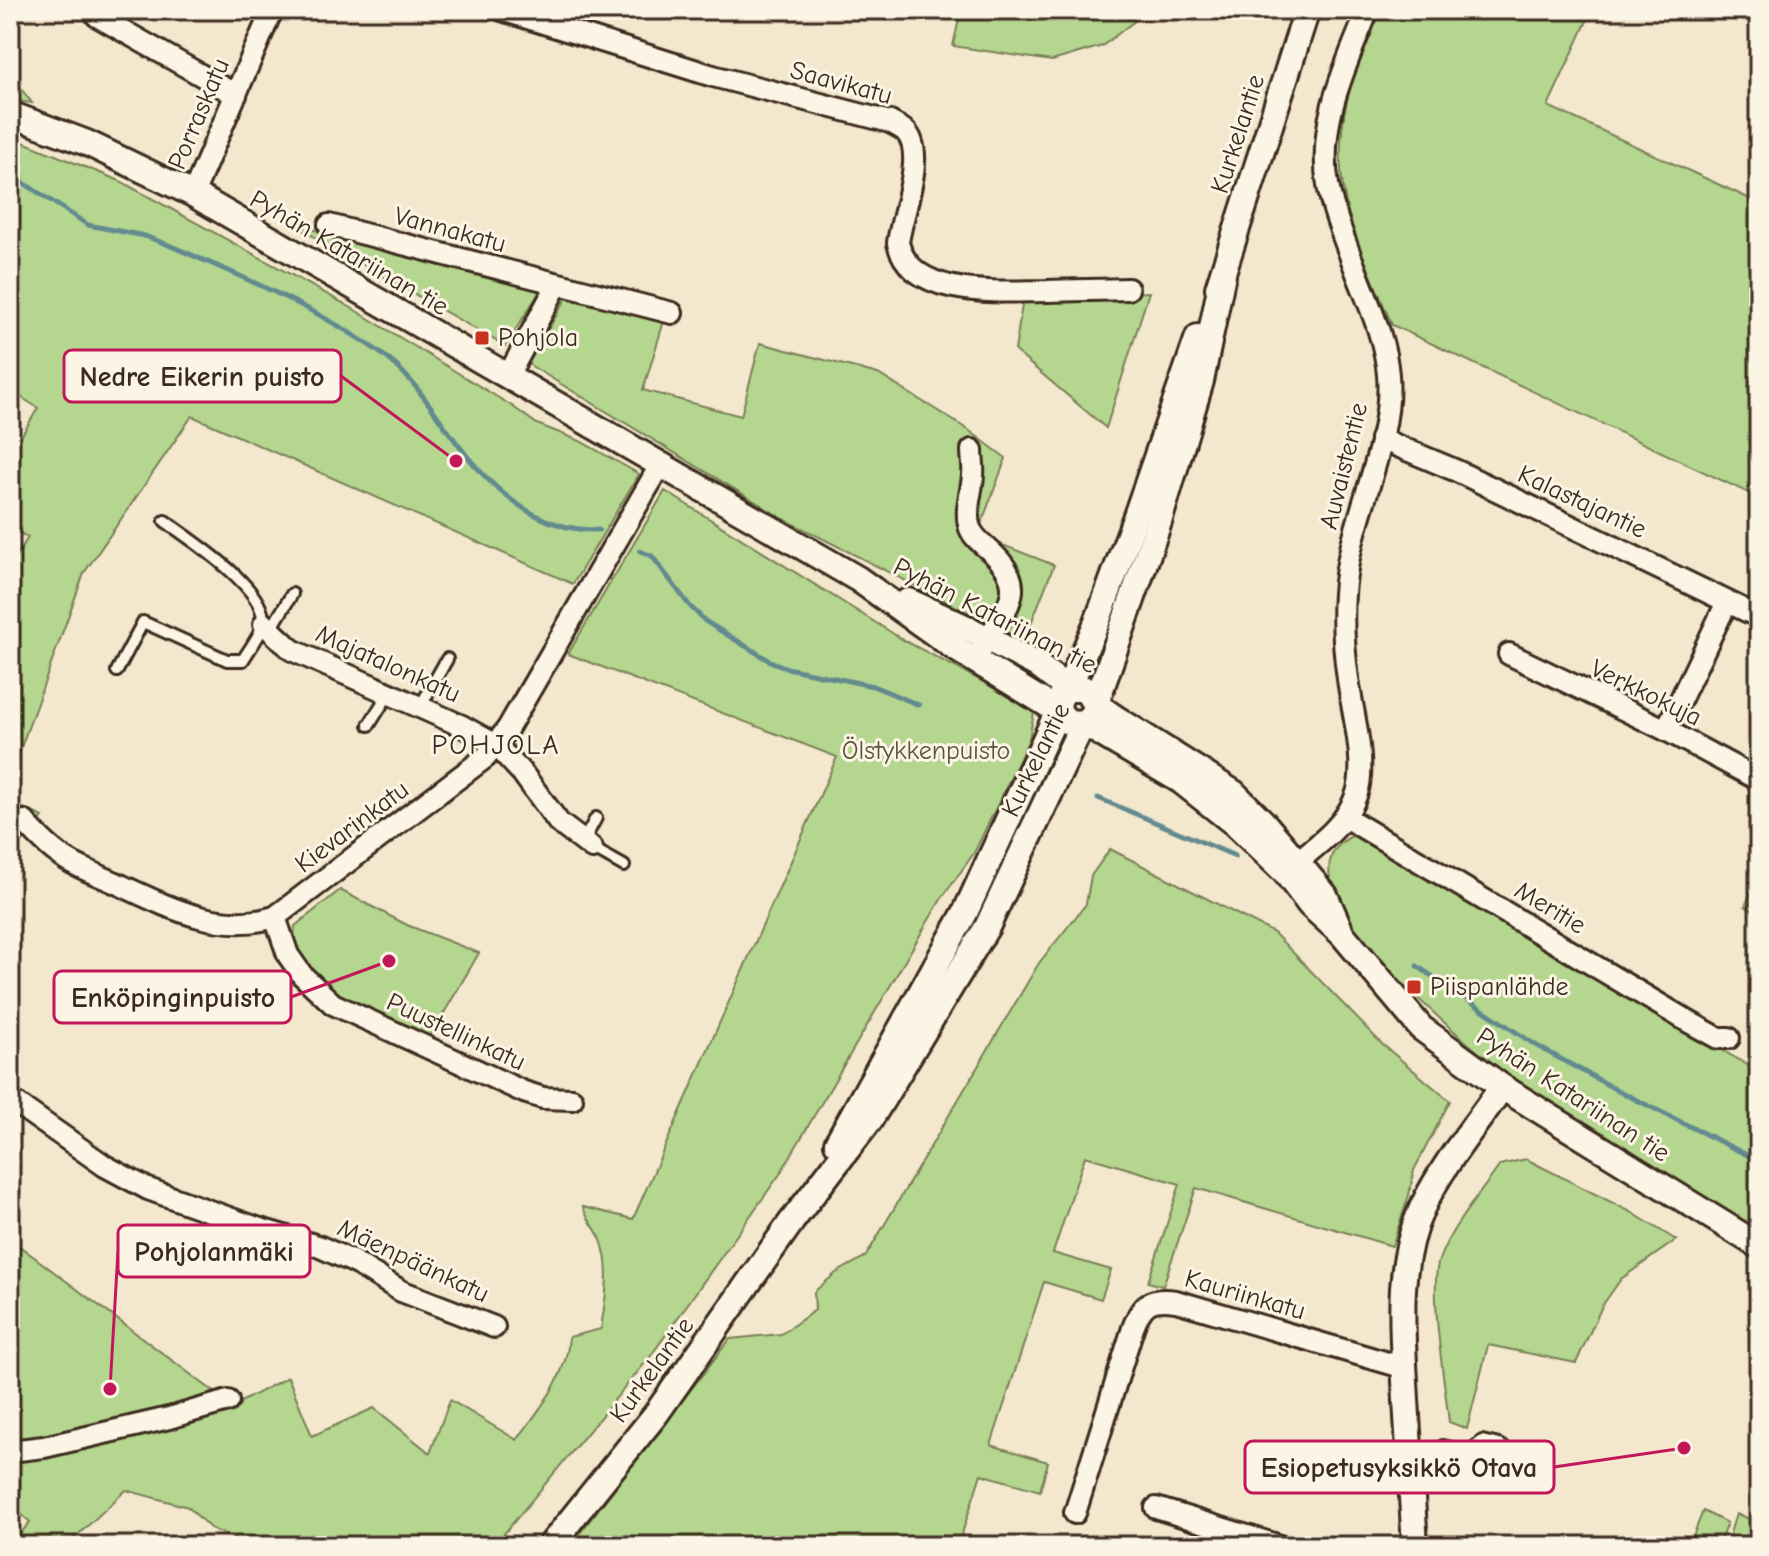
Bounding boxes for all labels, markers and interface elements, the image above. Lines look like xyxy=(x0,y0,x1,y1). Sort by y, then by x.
street label: Porraskatu xyxy=(162,54,236,174)
street label: Saavikatu xyxy=(787,55,895,111)
street label: Kurkelantie xyxy=(1205,71,1271,197)
street label: Pyhän Katariinan tie xyxy=(244,184,454,322)
street label: Vannakatu xyxy=(391,201,509,259)
place label: Pohjola xyxy=(498,323,578,353)
marker: Pohjola xyxy=(473,329,491,347)
callout: Nedre Eikerin puisto xyxy=(64,350,341,402)
text: Nedre Eikerin puisto xyxy=(79,361,325,393)
street label: Auvaistentie xyxy=(1314,400,1374,532)
street label: Kalastajantie xyxy=(1513,459,1651,545)
street label: Pyhän Katariinan tie xyxy=(888,552,1102,680)
street label: Majatalonkatu xyxy=(311,619,465,709)
street label: Verkkokuja xyxy=(1586,653,1706,733)
street label: Kurkelantie xyxy=(996,698,1076,822)
district label: POHJOLA xyxy=(432,729,561,761)
park label: Ölstykkenpuisto xyxy=(842,736,1010,766)
street label: Kievarinkatu xyxy=(289,775,415,879)
street label: Meritie xyxy=(1509,875,1591,941)
callout: Enköpinginpuisto xyxy=(54,971,291,1023)
place label: Piispanlähde xyxy=(1430,972,1569,1002)
marker: Piispanlähde xyxy=(1405,978,1423,996)
text: Enköpinginpuisto xyxy=(71,982,275,1014)
street label: Puustellinkatu xyxy=(382,987,530,1077)
street label: Pyhän Katariinan tie xyxy=(1471,1021,1675,1169)
street label: Mäenpäänkatu xyxy=(332,1213,494,1309)
callout: Pohjolanmäki xyxy=(118,1225,310,1277)
text: Pohjolanmäki xyxy=(134,1236,294,1268)
street label: Kauriinkatu xyxy=(1181,1263,1309,1327)
street label: Kurkelantie xyxy=(604,1311,700,1429)
callout: Esiopetusyksikkö Otava xyxy=(1245,1441,1554,1493)
text: Esiopetusyksikkö Otava xyxy=(1261,1452,1537,1484)

